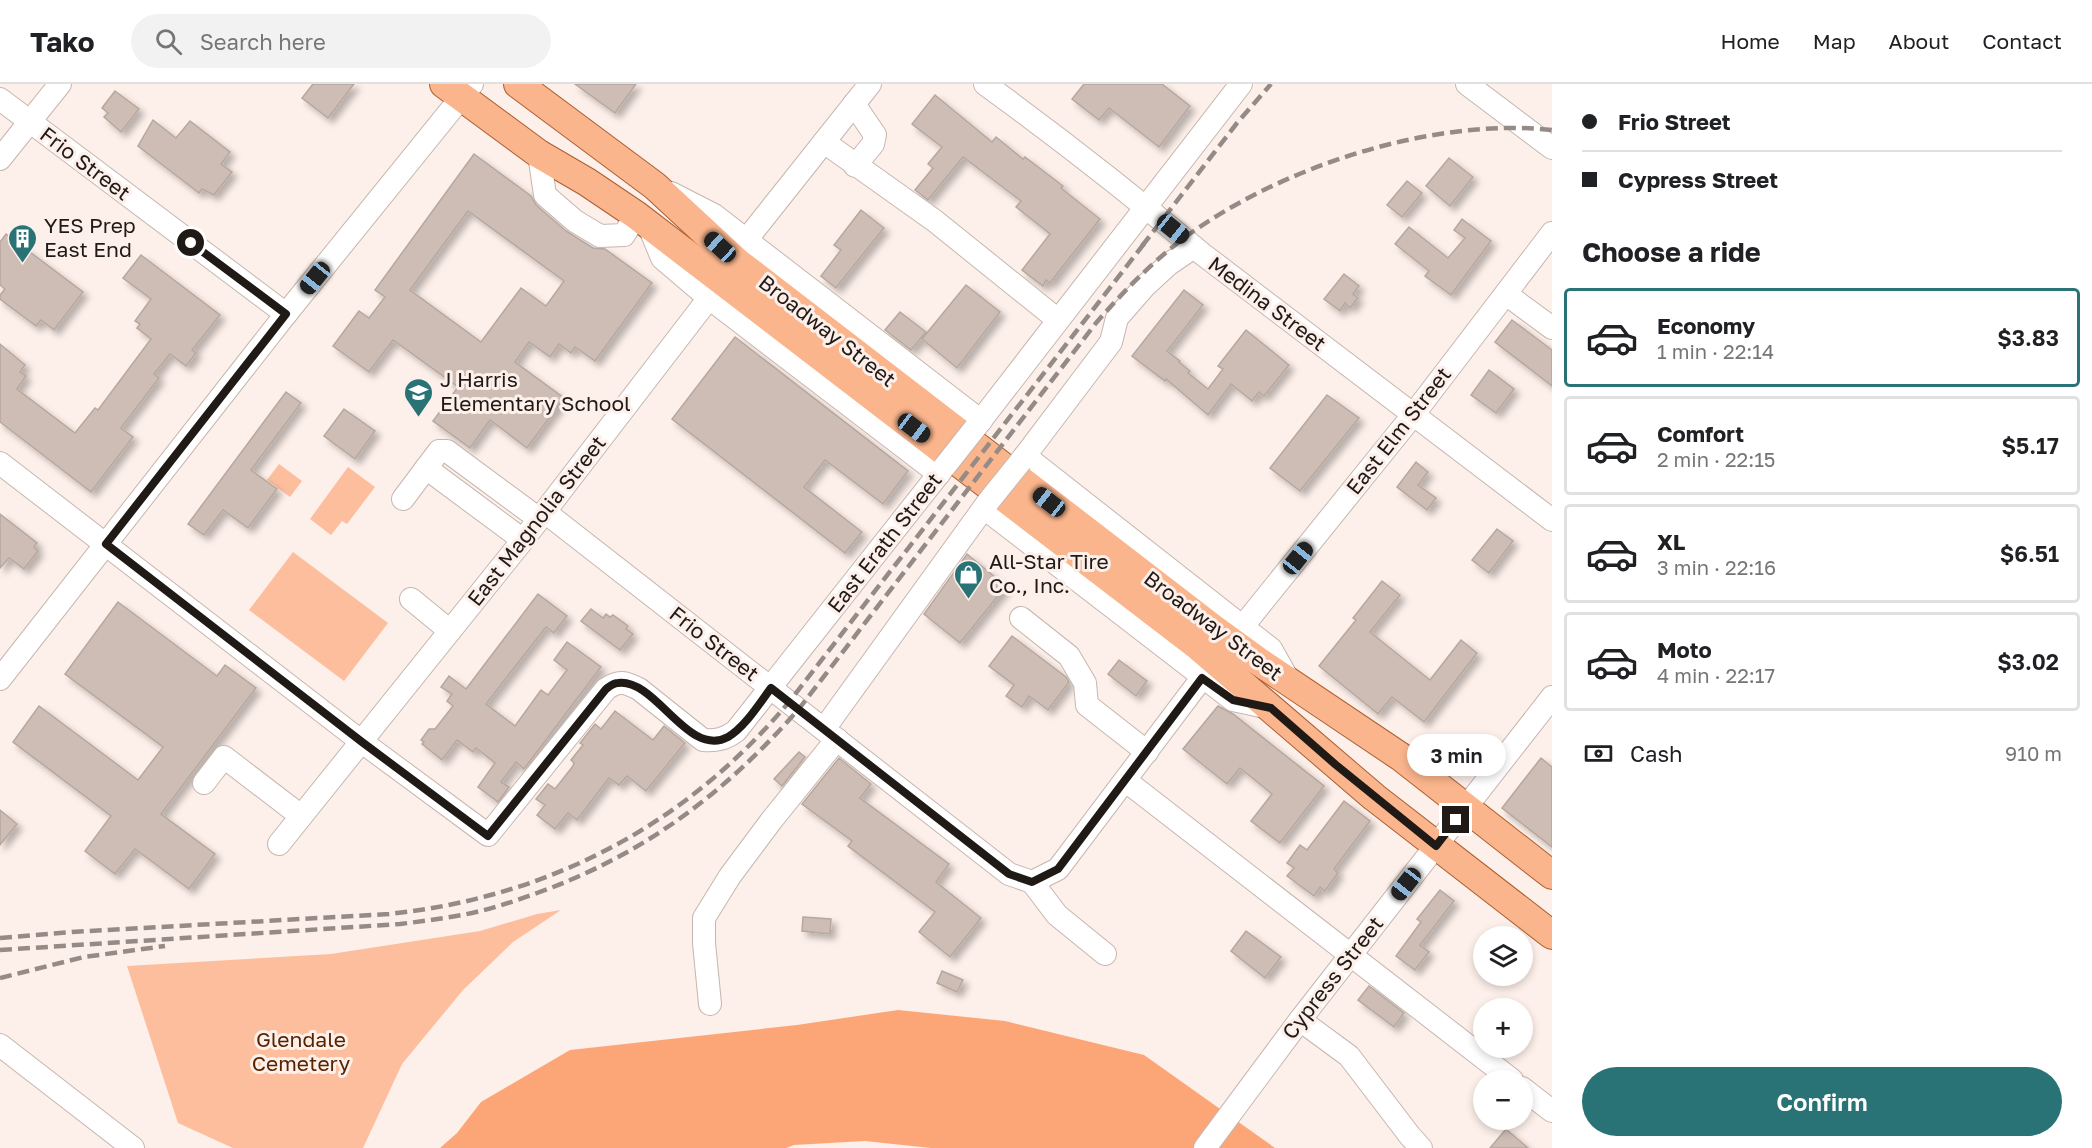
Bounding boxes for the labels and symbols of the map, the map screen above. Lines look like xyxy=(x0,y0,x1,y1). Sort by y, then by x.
street label: Frio Street xyxy=(35,121,136,206)
car xyxy=(1153,211,1193,247)
place label: YES Prep East End xyxy=(44,212,136,262)
building icon: YES Prep East End xyxy=(7,222,39,264)
car xyxy=(701,228,739,266)
route start xyxy=(177,229,204,256)
street label: Medina Street xyxy=(1203,250,1332,356)
car xyxy=(297,258,333,298)
street label: Broadway Street xyxy=(754,269,901,392)
street label: East Elm Street xyxy=(1340,361,1456,499)
place label: J Harris Elementary School xyxy=(440,366,631,416)
school or university icon: J Harris Elementary School xyxy=(403,376,435,418)
car xyxy=(894,410,934,446)
street label: East Magnolia Street xyxy=(462,430,611,611)
street label: East Erath Street xyxy=(822,467,947,618)
car xyxy=(1029,484,1069,520)
car xyxy=(1280,538,1316,578)
place label: All-Star Tire Co., Inc. xyxy=(989,548,1109,598)
shop icon: All-Star Tire Co., Inc. xyxy=(952,558,984,600)
street label: Broadway Street xyxy=(1139,565,1288,686)
street label: Frio Street xyxy=(665,600,765,686)
callout: 3 min xyxy=(1406,733,1506,775)
route end xyxy=(1442,806,1469,833)
car xyxy=(1388,864,1424,904)
street label: Cypress Street xyxy=(1276,911,1388,1044)
park label: Glendale Cemetery xyxy=(252,1026,350,1076)

